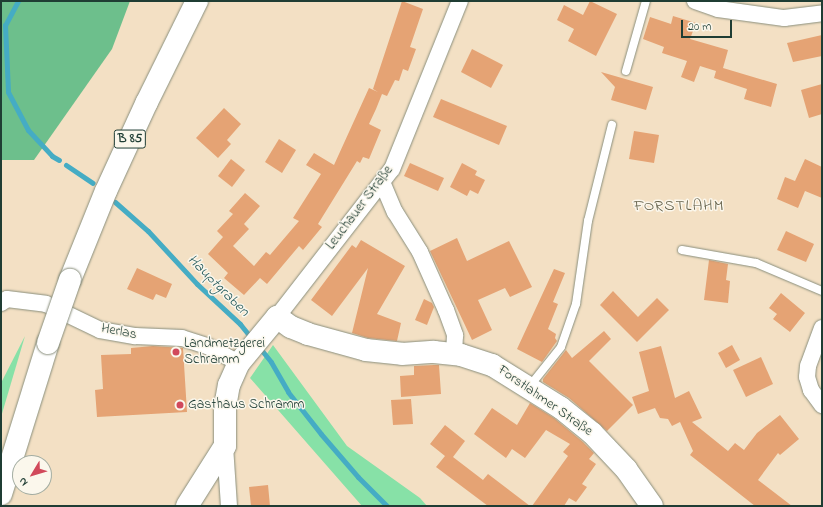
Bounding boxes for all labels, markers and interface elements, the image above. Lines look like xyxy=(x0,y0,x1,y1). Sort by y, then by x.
scale bar xyxy=(683,12,734,38)
text: 20 m xyxy=(688,18,711,36)
road number: B 85 xyxy=(113,128,147,150)
street label: Leuchauer Straße xyxy=(323,163,397,253)
district label: FORSTLAHM xyxy=(634,196,724,216)
water label: Hauptgraben xyxy=(183,251,253,321)
street label: Herlas xyxy=(100,320,138,344)
place label: Landmetzgerei Schramm xyxy=(184,336,265,368)
marker: Landmetzgerei Schramm xyxy=(171,347,181,357)
street label: Forstlahmer Straße xyxy=(494,362,596,440)
place label: Gasthaus Schramm xyxy=(188,397,304,413)
marker: Gasthaus Schramm xyxy=(175,400,185,410)
north arrow xyxy=(12,455,52,495)
text: N xyxy=(15,474,32,490)

